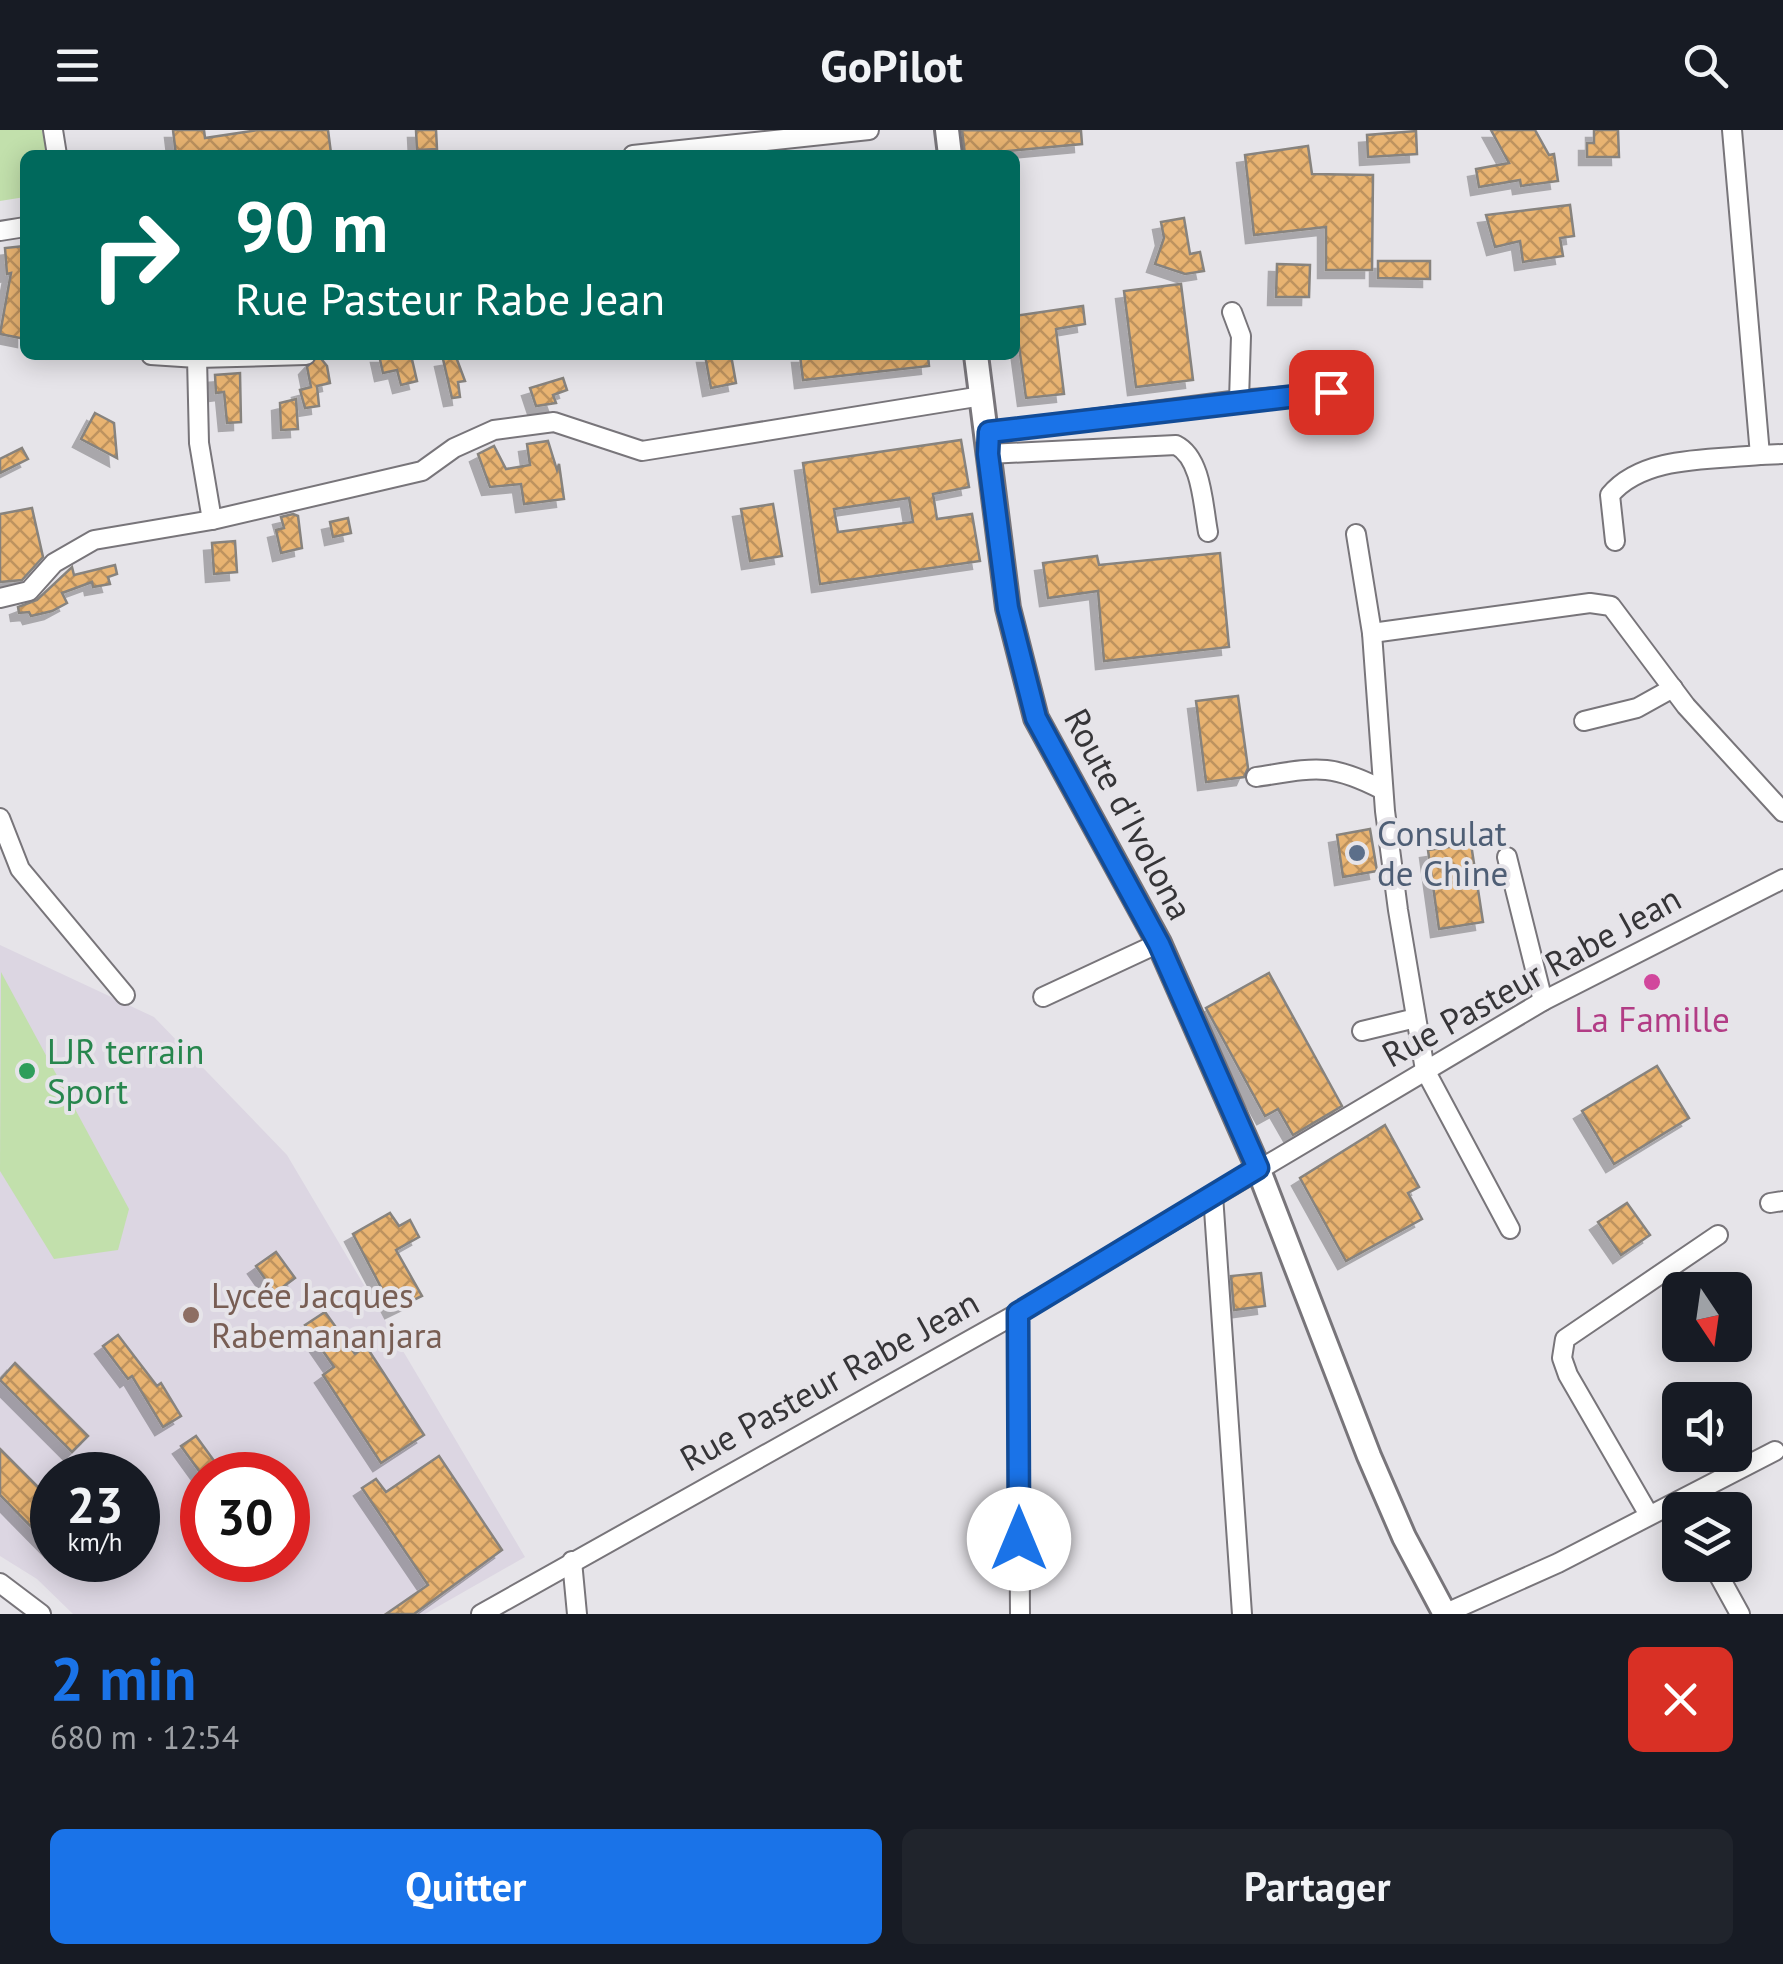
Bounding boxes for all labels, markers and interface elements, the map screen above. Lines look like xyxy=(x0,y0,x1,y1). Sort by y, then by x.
text: GoPilot xyxy=(820,36,963,94)
icon: menu xyxy=(50,38,105,93)
icon: search xyxy=(1678,38,1733,93)
text: 90 m xyxy=(235,181,388,271)
icon: right xyxy=(70,190,200,320)
text: Rue Pasteur Rabe Jean xyxy=(235,269,665,327)
pin xyxy=(1289,350,1374,435)
icon: arrive xyxy=(1304,365,1359,420)
street label: Route d'Ivolona xyxy=(1054,700,1204,928)
place label: Consulat de Chine xyxy=(1377,810,1508,896)
marker: Consulat de Chine xyxy=(1346,842,1368,864)
street label: Rue Pasteur Rabe Jean xyxy=(1374,875,1688,1077)
marker: La Famille xyxy=(1641,971,1663,993)
place label: La Famille xyxy=(1574,996,1730,1042)
place label: LJR terrain Sport xyxy=(47,1028,204,1114)
marker: LJR terrain Sport xyxy=(16,1060,38,1082)
place label: Lycée Jacques Rabemananjara xyxy=(211,1272,443,1358)
north arrow xyxy=(1662,1272,1752,1362)
map controls xyxy=(1662,1272,1752,1582)
street label: Rue Pasteur Rabe Jean xyxy=(672,1279,986,1481)
marker: Lycée Jacques Rabemananjara xyxy=(180,1304,202,1326)
button: sound xyxy=(1662,1382,1752,1472)
speed limit sign: 30 xyxy=(180,1452,310,1582)
text: 23 xyxy=(67,1472,123,1537)
position arrow xyxy=(967,1487,1071,1591)
button: layers xyxy=(1662,1492,1752,1582)
text: km/h xyxy=(68,1526,122,1558)
text: 2 min xyxy=(50,1639,196,1717)
button: close xyxy=(1628,1647,1733,1752)
text: 680 m · 12:54 xyxy=(50,1716,239,1758)
button: Quitter xyxy=(50,1829,882,1944)
button: Partager xyxy=(902,1829,1733,1944)

